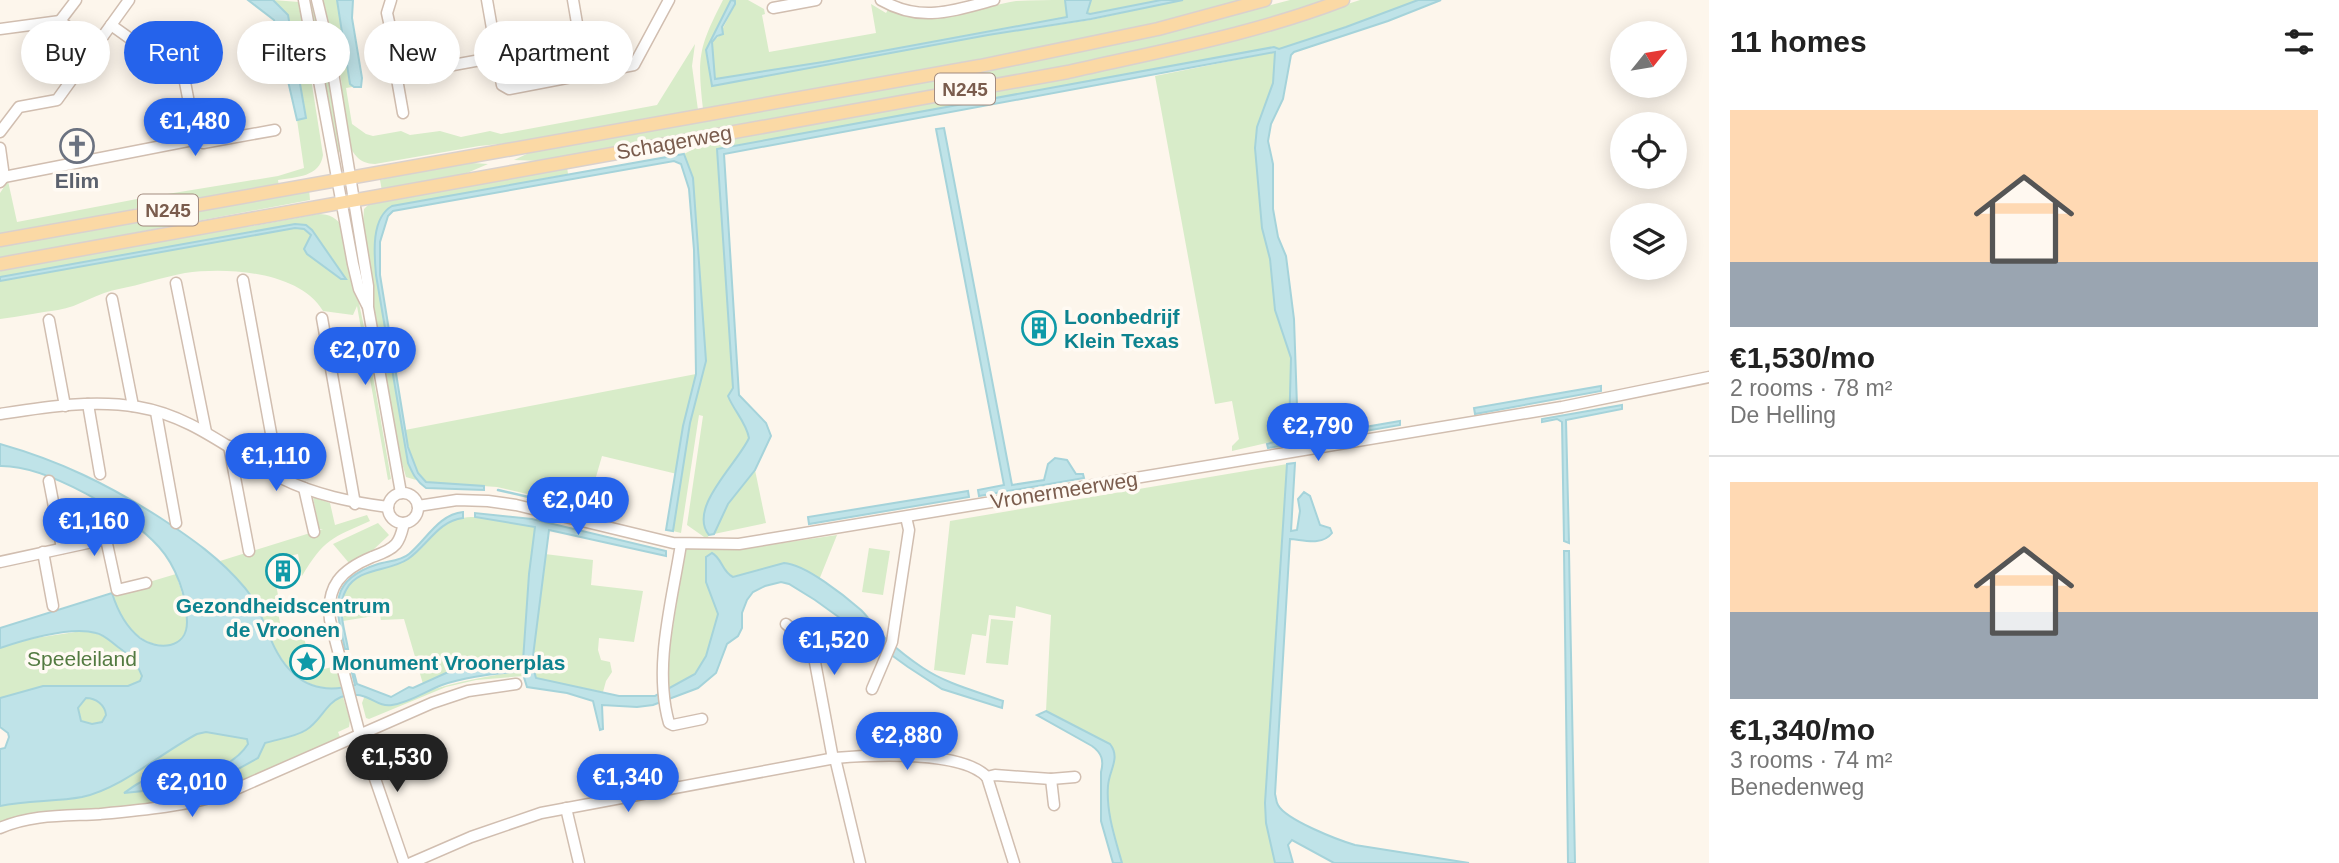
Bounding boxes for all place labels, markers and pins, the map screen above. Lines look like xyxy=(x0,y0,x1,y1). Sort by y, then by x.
pin: €1,480 xyxy=(138,99,252,158)
church icon: Elim xyxy=(58,127,96,165)
place label: Elim xyxy=(55,169,99,192)
place label: Loonbedrijf Klein Texas xyxy=(1064,305,1180,352)
building icon: Loonbedrijf Klein Texas xyxy=(1020,309,1058,347)
pin: €2,070 xyxy=(308,328,422,387)
pin: €2,790 xyxy=(1261,404,1375,463)
pin: €1,110 xyxy=(219,434,333,493)
pin: €2,040 xyxy=(521,477,635,537)
pin: €1,160 xyxy=(37,498,151,558)
building icon: Gezondheidscentrum de Vroonen xyxy=(264,552,302,590)
place label: Gezondheidscentrum de Vroonen xyxy=(176,594,390,641)
pin: €1,520 xyxy=(777,618,891,677)
place icon: Monument Vroonerplas xyxy=(288,643,326,681)
place label: Monument Vroonerplas xyxy=(332,651,565,674)
pin: €2,880 xyxy=(850,712,964,772)
pin: €1,530 xyxy=(340,734,454,794)
pin: €1,340 xyxy=(571,754,685,814)
pin: €2,010 xyxy=(135,760,249,819)

